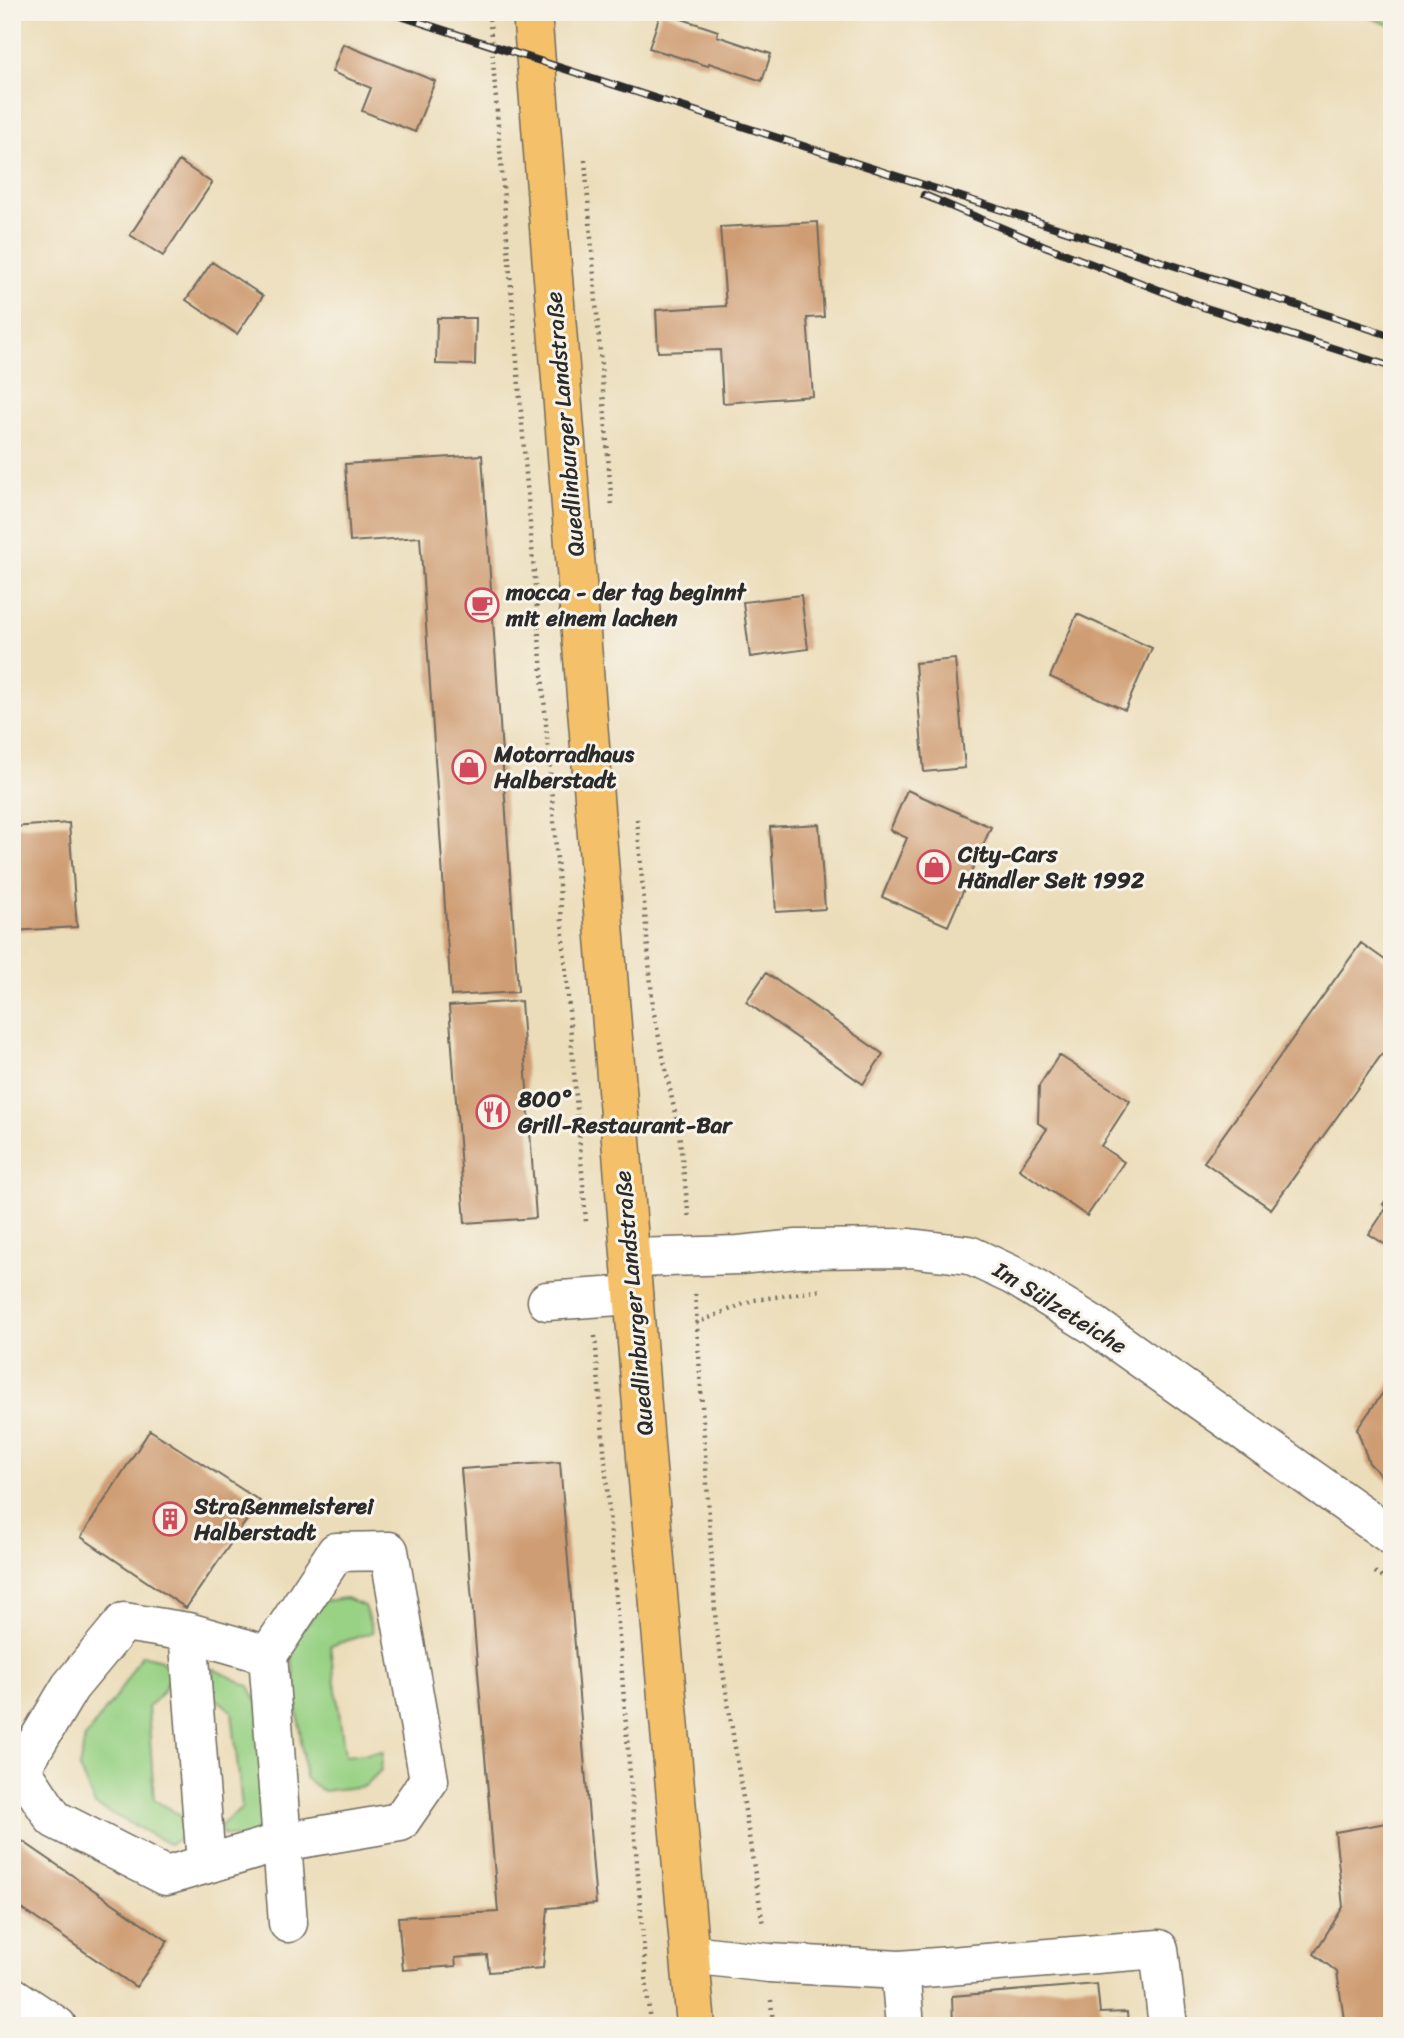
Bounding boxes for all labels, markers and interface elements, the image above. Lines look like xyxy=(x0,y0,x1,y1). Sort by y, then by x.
street label: Quedlinburger Landstraße xyxy=(533,290,597,558)
place label: mocca - der tag beginnt mit einem lachen xyxy=(505,572,747,639)
cafe icon: mocca - der tag beginnt mit einem lachen xyxy=(463,586,501,624)
place label: Motorradhaus Halberstadt xyxy=(493,734,635,801)
shop icon: Motorradhaus Halberstadt xyxy=(450,748,488,786)
place label: City-Cars Händler Seit 1992 xyxy=(957,834,1145,901)
shop icon: City-Cars Händler Seit 1992 xyxy=(915,848,953,886)
place label: 800° Grill-Restaurant-Bar xyxy=(517,1079,733,1146)
restaurant icon: 800° Grill-Restaurant-Bar xyxy=(474,1093,512,1131)
street label: Quedlinburger Landstraße xyxy=(602,1169,666,1437)
street label: Im Sülzeteiche xyxy=(984,1250,1136,1366)
place label: Straßenmeisterei Halberstadt xyxy=(193,1486,375,1553)
building icon: Straßenmeisterei Halberstadt xyxy=(151,1500,189,1538)

